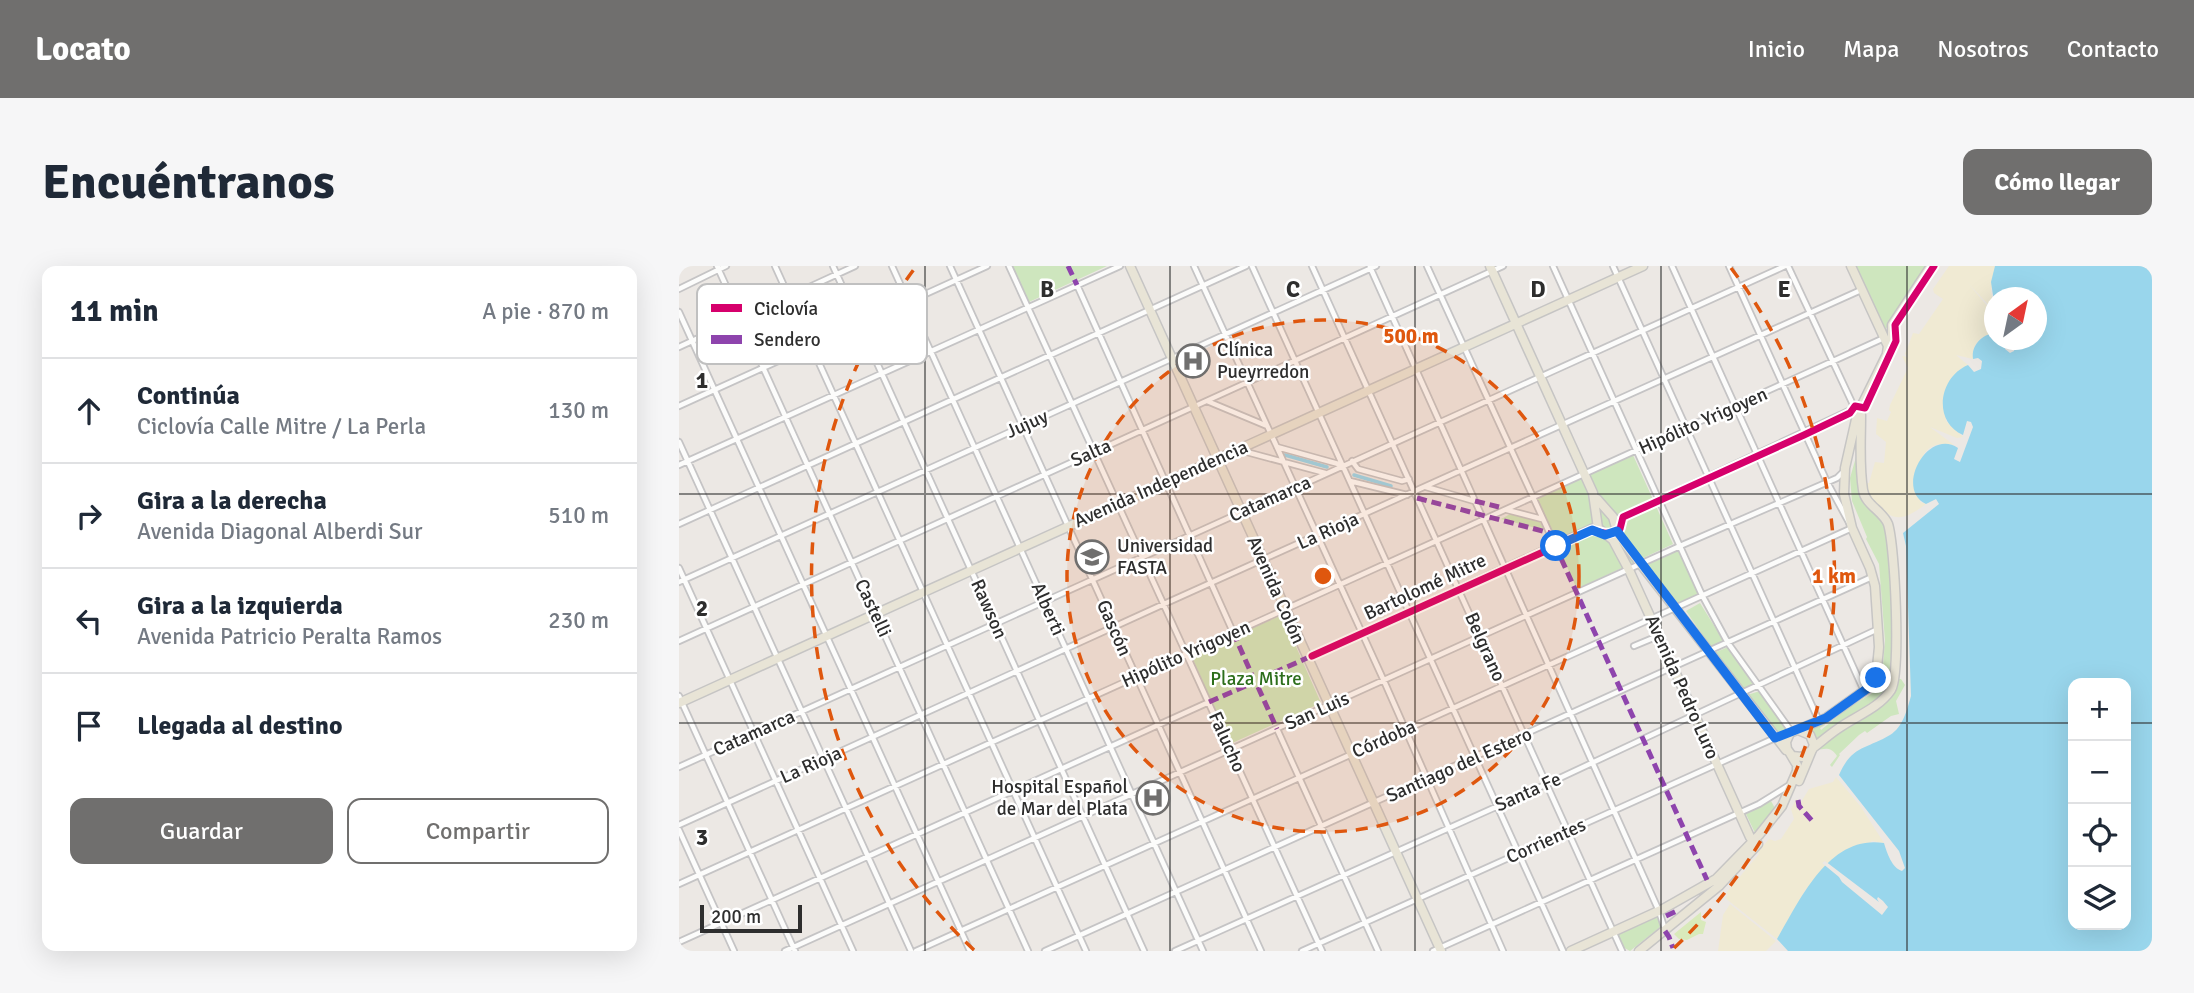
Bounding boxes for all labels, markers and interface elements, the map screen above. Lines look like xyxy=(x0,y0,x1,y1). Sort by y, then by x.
text: Locato xyxy=(35,29,131,70)
text: Inicio xyxy=(1748,34,1805,64)
text: Mapa xyxy=(1843,34,1899,64)
text: Nosotros xyxy=(1937,34,2029,64)
text: Contacto xyxy=(2067,34,2159,64)
button: Cómo llegar xyxy=(1963,149,2152,215)
text: Encuéntranos xyxy=(42,152,335,212)
text: B xyxy=(1040,275,1054,304)
text: C xyxy=(1286,275,1300,304)
text: D xyxy=(1530,275,1546,304)
text: E xyxy=(1777,275,1791,304)
legend xyxy=(697,284,927,364)
north arrow xyxy=(1984,287,2047,350)
text: 11 min xyxy=(70,293,159,330)
text: A pie · 870 m xyxy=(482,297,609,326)
text: Ciclovía xyxy=(754,297,818,321)
text: 500 m xyxy=(1383,323,1439,349)
text: Sendero xyxy=(754,328,821,352)
place label: Clínica Pueyrredon xyxy=(1217,338,1309,384)
hospital icon: Clínica Pueyrredon xyxy=(1174,342,1212,380)
text: 1 xyxy=(696,366,708,395)
text: Continúa xyxy=(137,380,240,412)
street label: Hipólito Yrigoyen xyxy=(1635,382,1771,460)
icon: ahead xyxy=(70,392,108,430)
text: 130 m xyxy=(548,396,609,425)
street label: Jujuy xyxy=(1002,404,1052,444)
text: Ciclovía Calle Mitre / La Perla xyxy=(137,412,426,441)
street label: Salta xyxy=(1067,434,1115,472)
street label: Avenida Independencia xyxy=(1070,435,1252,533)
street label: Catamarca xyxy=(1225,470,1315,528)
text: Gira a la derecha xyxy=(137,485,327,517)
icon: right xyxy=(70,497,108,535)
text: 510 m xyxy=(548,501,609,530)
street label: La Rioja xyxy=(1293,507,1363,555)
text: Avenida Diagonal Alberdi Sur xyxy=(137,517,423,546)
route start xyxy=(1540,530,1571,561)
street label: Avenida Colón xyxy=(1242,532,1310,648)
place label: Universidad FASTA xyxy=(1117,534,1213,580)
school or university icon: Universidad FASTA xyxy=(1073,538,1111,576)
street label: Bartolomé Mitre xyxy=(1360,548,1490,626)
text: 1 km xyxy=(1812,563,1856,589)
centre of rings xyxy=(1311,564,1335,588)
street label: Castelli xyxy=(849,575,897,641)
street label: Rawson xyxy=(965,575,1013,643)
street label: Alberti xyxy=(1026,579,1070,639)
text: Gira a la izquierda xyxy=(137,590,343,622)
text: 2 xyxy=(696,594,708,623)
street label: Gascón xyxy=(1091,596,1137,660)
icon: left xyxy=(70,602,108,640)
text: 230 m xyxy=(548,606,609,635)
street label: Belgrano xyxy=(1459,609,1511,685)
street label: Avenida Pedro Luro xyxy=(1639,611,1725,763)
street label: Hipólito Yrigoyen xyxy=(1118,615,1254,693)
text: Avenida Patricio Peralta Ramos xyxy=(137,622,442,651)
route end xyxy=(1860,662,1891,693)
park label: Plaza Mitre xyxy=(1210,667,1302,691)
map controls xyxy=(2068,678,2131,930)
button: + xyxy=(2068,678,2131,741)
street label: San Luis xyxy=(1281,686,1353,736)
street label: Catamarca xyxy=(709,704,799,762)
icon: arrive xyxy=(70,707,108,745)
street label: Falucho xyxy=(1203,708,1251,776)
text: Llegada al destino xyxy=(137,710,343,742)
street label: Córdoba xyxy=(1348,714,1420,764)
street label: Santiago del Estero xyxy=(1382,722,1536,808)
street label: La Rioja xyxy=(776,741,846,789)
button: − xyxy=(2068,741,2131,804)
street label: Santa Fe xyxy=(1491,767,1565,817)
place label: Hospital Español de Mar del Plata xyxy=(991,775,1128,821)
hospital icon: Hospital Español de Mar del Plata xyxy=(1134,779,1172,817)
button: Guardar xyxy=(70,798,333,864)
button: Compartir xyxy=(347,798,609,864)
button: locate xyxy=(2068,804,2131,867)
street label: Corrientes xyxy=(1502,813,1590,869)
text: 3 xyxy=(696,823,708,852)
button: layers xyxy=(2068,867,2131,930)
scale bar xyxy=(700,902,801,934)
text: 200 m xyxy=(711,905,761,929)

